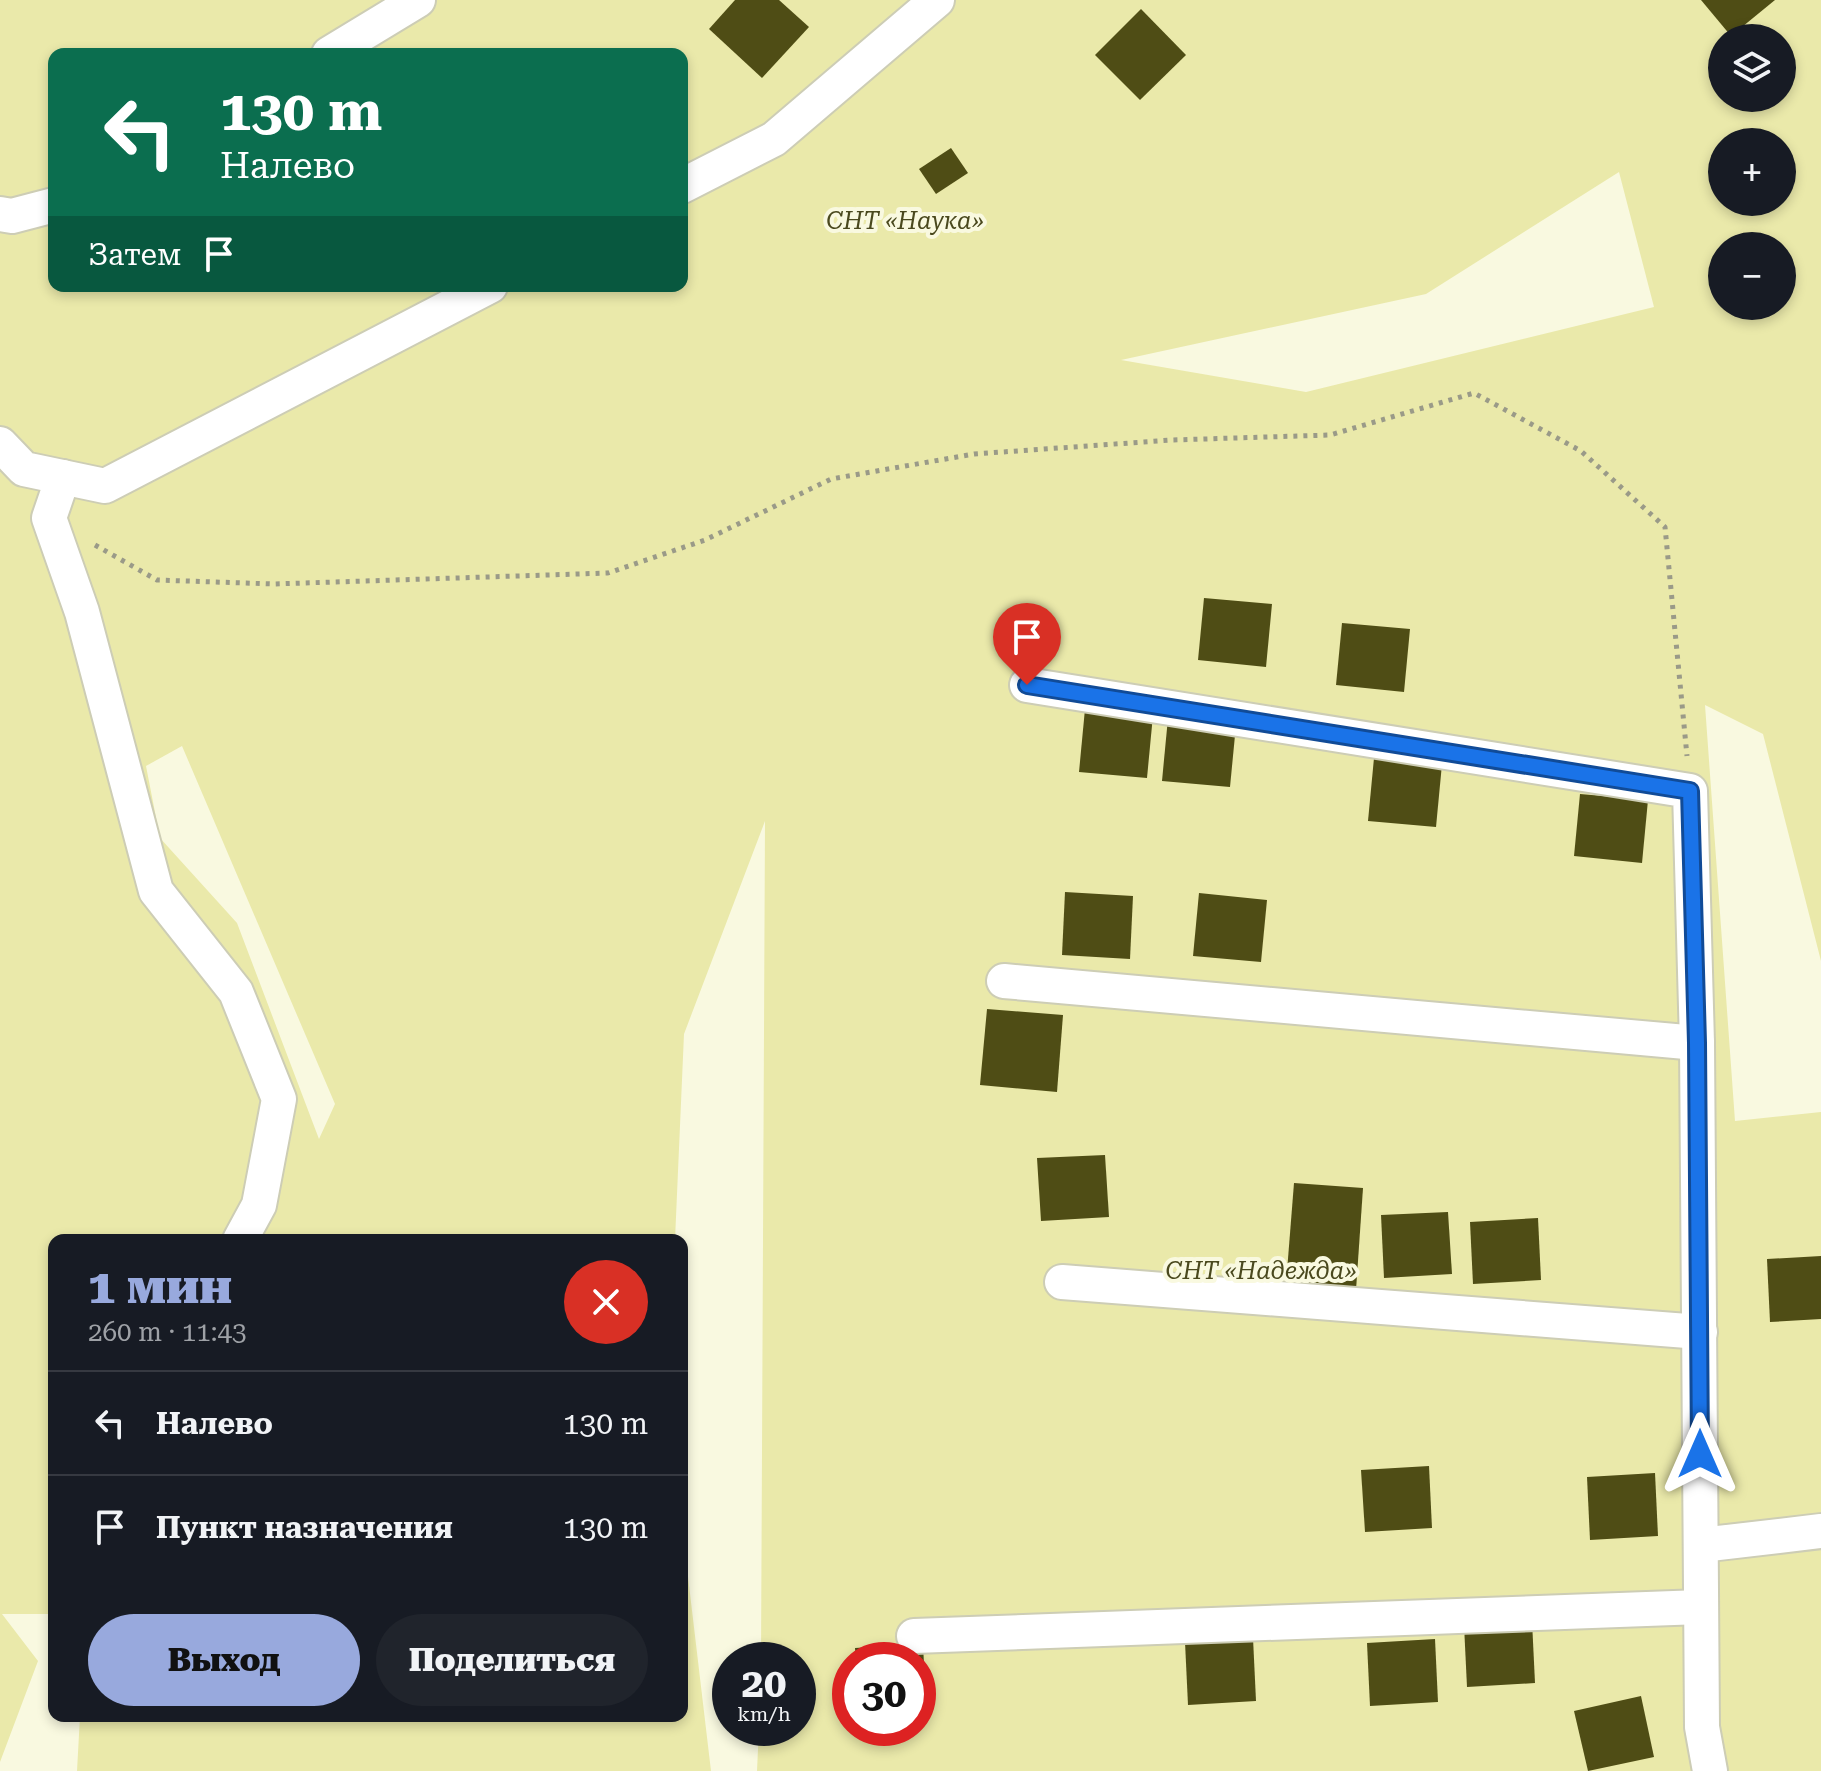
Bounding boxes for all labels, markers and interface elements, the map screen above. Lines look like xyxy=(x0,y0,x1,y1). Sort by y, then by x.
map controls xyxy=(1708,24,1796,320)
button: layers xyxy=(1708,24,1796,112)
text: 130 m xyxy=(220,78,382,144)
icon: left xyxy=(88,80,192,184)
button: + xyxy=(1708,128,1796,216)
text: Налево xyxy=(220,145,355,187)
park label: СНТ «Наука» xyxy=(826,207,984,235)
icon: arrive xyxy=(197,232,241,276)
button: − xyxy=(1708,232,1796,320)
text: Затем xyxy=(88,237,181,272)
pin xyxy=(993,603,1061,685)
icon: arrive xyxy=(1005,615,1049,659)
park label: СНТ «Надежда» xyxy=(1166,1257,1356,1285)
text: 1 мин xyxy=(88,1259,232,1315)
button: close xyxy=(564,1260,648,1344)
text: 260 m · 11:43 xyxy=(88,1317,247,1347)
icon: left xyxy=(88,1401,132,1445)
text: Налево xyxy=(156,1406,273,1441)
text: 130 m xyxy=(563,1406,648,1441)
position arrow xyxy=(1658,1412,1742,1496)
icon: arrive xyxy=(88,1505,132,1549)
text: Пункт назначения xyxy=(156,1510,453,1545)
text: 130 m xyxy=(563,1510,648,1545)
button: Выход xyxy=(88,1614,360,1706)
button: Поделиться xyxy=(376,1614,648,1706)
speed limit sign: 30 xyxy=(832,1642,936,1746)
text: 20 xyxy=(742,1660,786,1707)
text: km/h xyxy=(737,1702,791,1726)

